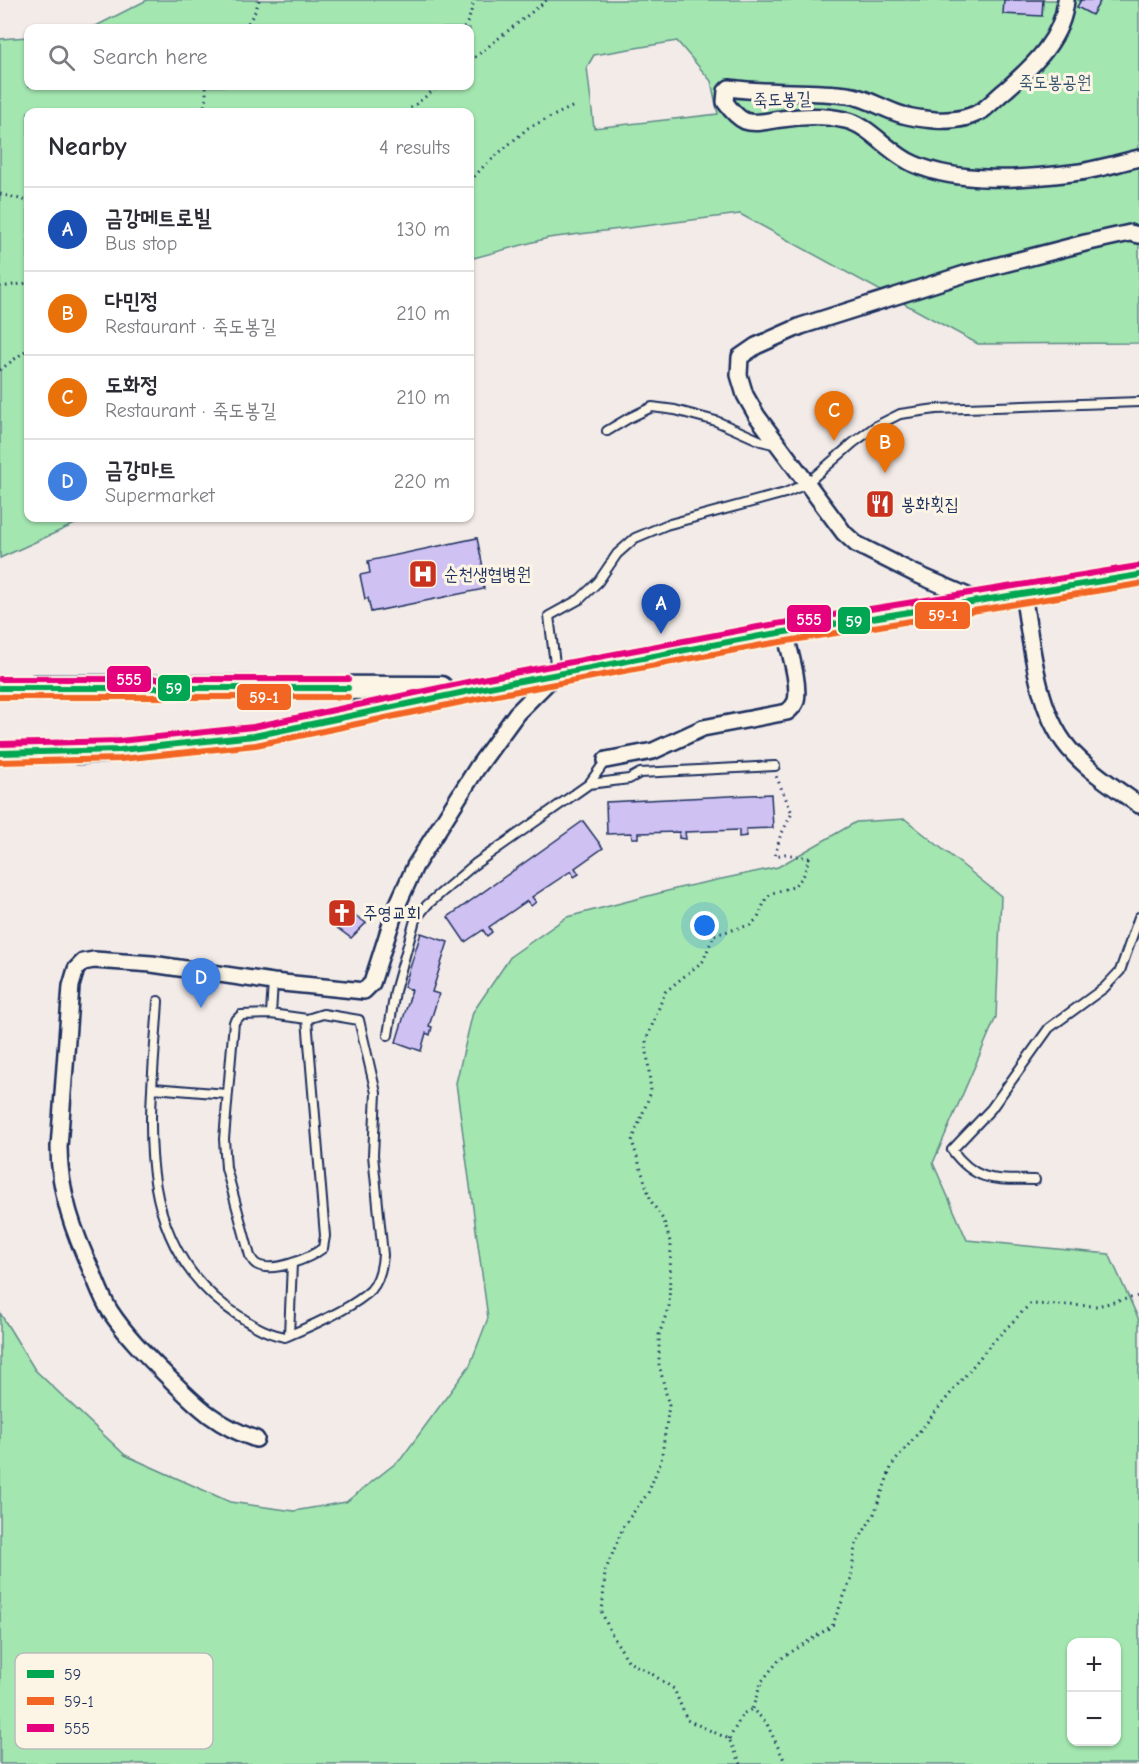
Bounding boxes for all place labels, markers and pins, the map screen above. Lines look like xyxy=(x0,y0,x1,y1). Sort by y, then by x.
pin: C xyxy=(814,392,854,441)
pin: B xyxy=(866,424,904,473)
restaurant icon: 봉화횟집 xyxy=(864,488,896,520)
place label: 봉화횟집 xyxy=(901,494,959,515)
hospital icon: 순천생협병원 xyxy=(407,558,439,590)
place label: 순천생협병원 xyxy=(444,564,531,585)
pin: A xyxy=(642,584,680,634)
church icon: 주영교회 xyxy=(326,897,358,929)
place label: 주영교회 xyxy=(363,903,421,924)
pin: D xyxy=(182,958,220,1008)

